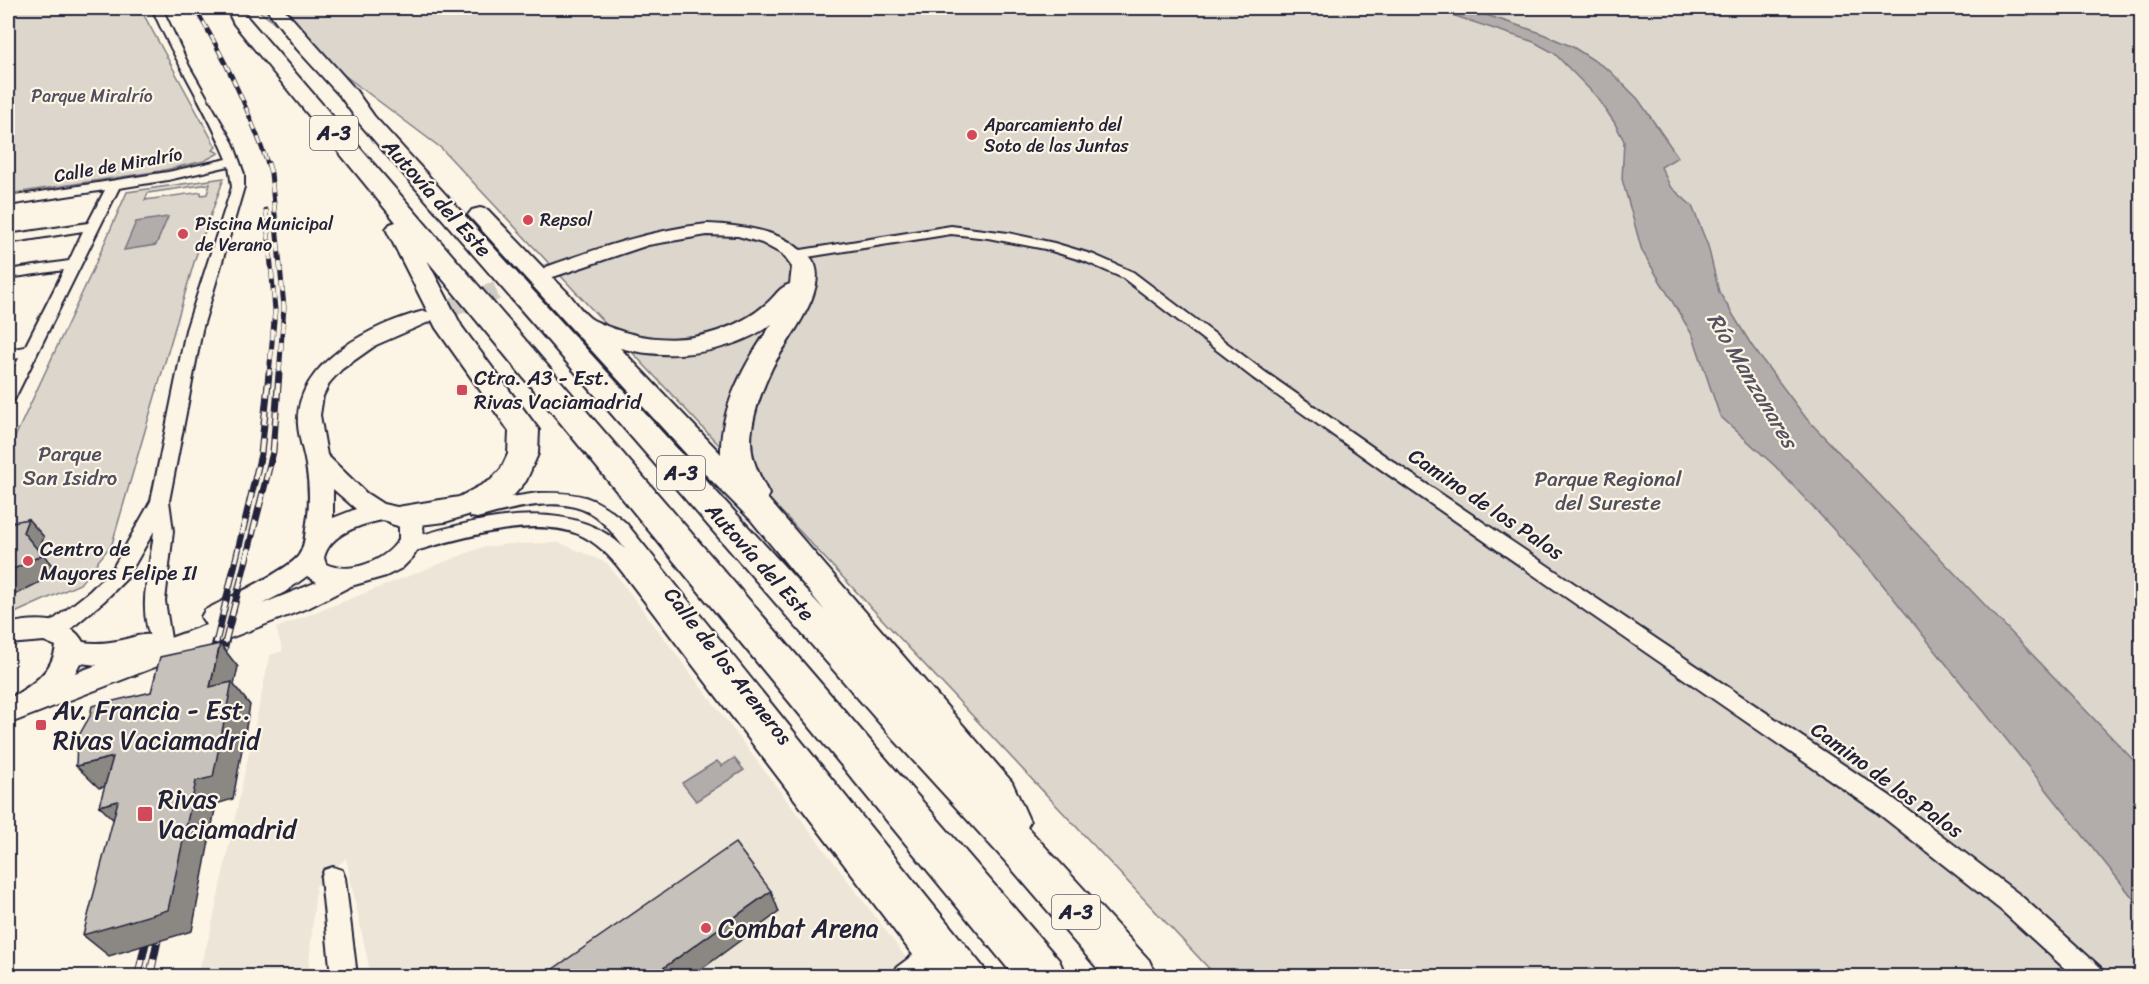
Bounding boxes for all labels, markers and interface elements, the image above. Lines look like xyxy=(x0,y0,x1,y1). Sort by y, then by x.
park label: Parque Miralrío xyxy=(31,80,153,112)
place label: Aparcamiento del Soto de las Juntas xyxy=(983,109,1129,162)
road number: A-3 xyxy=(310,116,358,150)
marker: Aparcamiento del Soto de las Juntas xyxy=(965,128,979,142)
street label: Autovía del Este xyxy=(372,129,502,267)
street label: Calle de Miralrío xyxy=(51,138,185,192)
place label: Repsol xyxy=(540,204,593,236)
place label: Piscina Municipal de Verano xyxy=(195,208,334,261)
marker: Repsol xyxy=(521,213,535,227)
marker: Piscina Municipal de Verano xyxy=(176,227,190,241)
water label: Río Manzanares xyxy=(1696,305,1810,458)
place label: Ctra. A3 - Est. Rivas Vaciamadrid xyxy=(474,359,643,421)
marker: Ctra. A3 - Est. Rivas Vaciamadrid xyxy=(455,383,469,397)
park label: Parque San Isidro xyxy=(23,435,117,497)
street label: Camino de los Palos xyxy=(1400,438,1572,571)
road number: A-3 xyxy=(657,456,705,490)
park label: Parque Regional del Sureste xyxy=(1534,460,1683,522)
street label: Autovía del Este xyxy=(695,493,825,631)
place label: Centro de Mayores Felipe II xyxy=(40,530,198,592)
marker: Centro de Mayores Felipe II xyxy=(21,554,35,568)
street label: Calle de los Areneros xyxy=(654,578,803,754)
place label: Av. Francia - Est. Rivas Vaciamadrid xyxy=(52,687,262,763)
street label: Camino de los Palos xyxy=(1802,711,1972,849)
marker: Av. Francia - Est. Rivas Vaciamadrid xyxy=(34,718,48,732)
place label: Rivas Vaciamadrid xyxy=(158,776,298,852)
marker: Rivas Vaciamadrid xyxy=(136,805,154,823)
road number: A-3 xyxy=(1052,895,1100,929)
place label: Combat Arena xyxy=(718,905,879,951)
marker: Combat Arena xyxy=(699,921,713,935)

